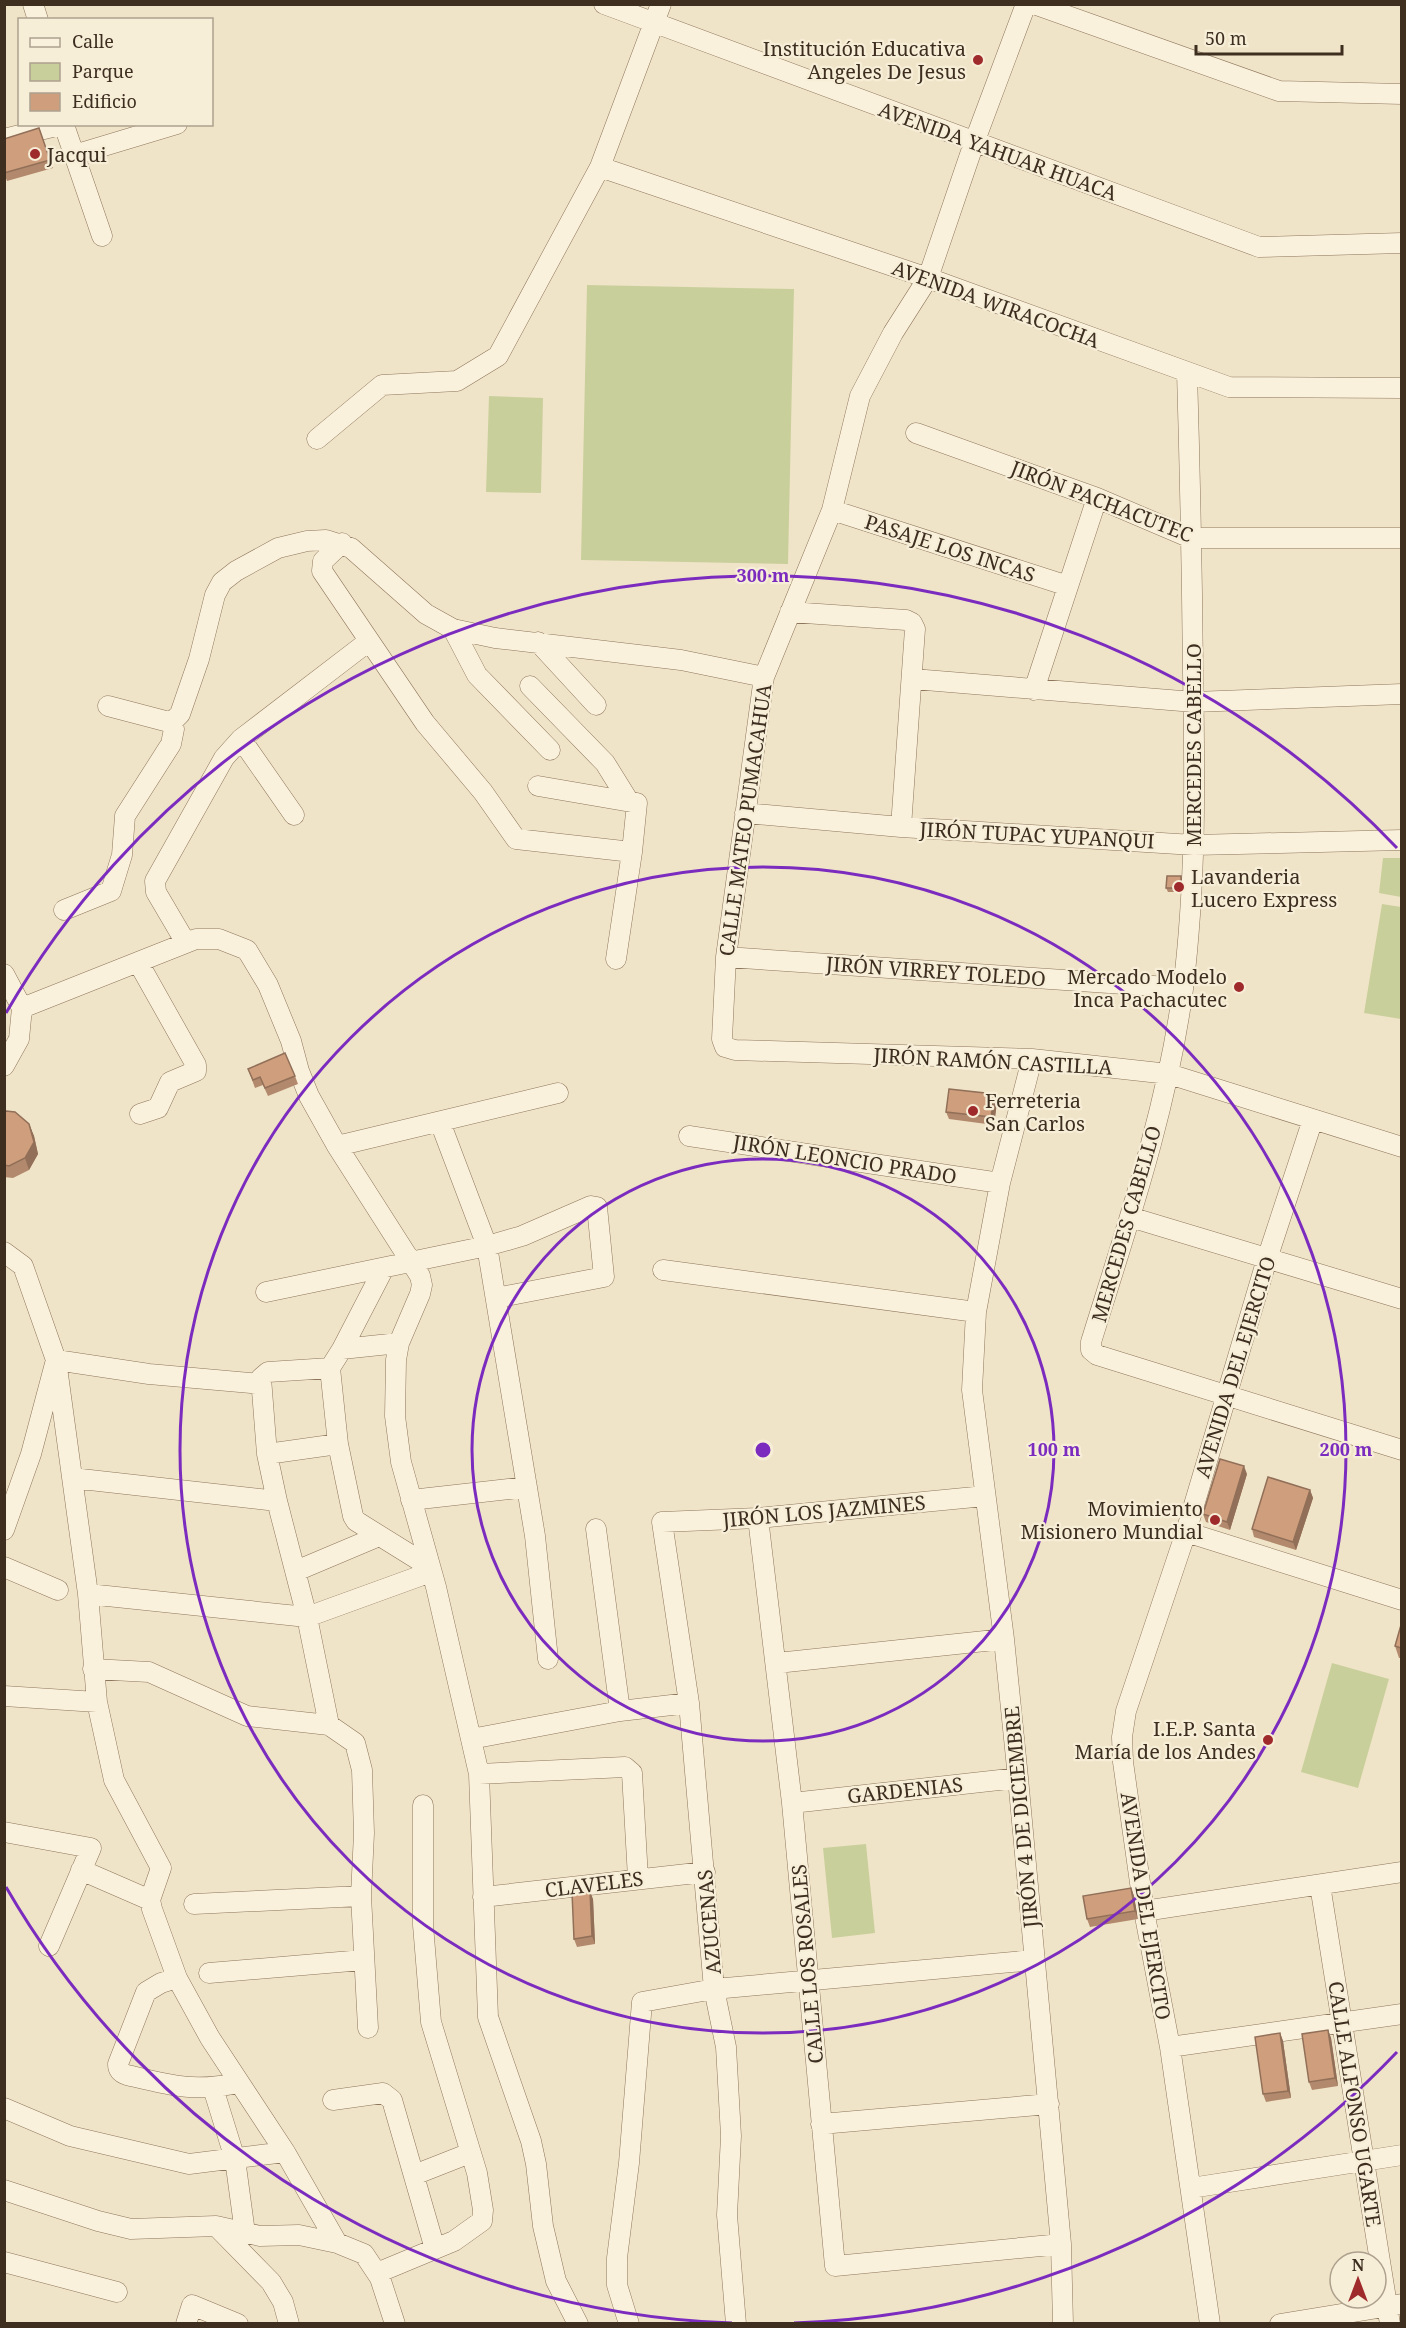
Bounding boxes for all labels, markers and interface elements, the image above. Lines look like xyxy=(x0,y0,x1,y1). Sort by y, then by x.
legend xyxy=(18,18,213,126)
scale bar xyxy=(1196,18,1342,56)
text: 50 m xyxy=(1205,26,1247,50)
text: Calle xyxy=(72,29,114,53)
place label: Institución Educativa Angeles De Jesus xyxy=(763,35,966,85)
marker: Institución Educativa Angeles De Jesus xyxy=(971,53,985,67)
text: Parque xyxy=(72,59,134,83)
text: Edificio xyxy=(72,89,137,113)
street label: AVENIDA YAHUAR HUACA xyxy=(875,95,1122,207)
place label: Jacqui xyxy=(46,141,107,168)
marker: Jacqui xyxy=(28,147,42,161)
street label: AVENIDA WIRACOCHA xyxy=(889,254,1104,354)
street label: JIRÓN PACHACUTEC xyxy=(1006,454,1197,548)
street label: PASAJE LOS INCAS xyxy=(861,508,1039,588)
text: 300 m xyxy=(737,563,790,587)
street label: MERCEDES CABELLO xyxy=(1180,643,1207,847)
street label: CALLE MATEO PUMACAHUA xyxy=(713,681,778,958)
street label: JIRÓN TUPAC YUPANQUI xyxy=(918,815,1155,855)
place label: Lavanderia Lucero Express xyxy=(1191,863,1337,913)
marker: Lavanderia Lucero Express xyxy=(1172,880,1186,894)
street label: JIRÓN VIRREY TOLEDO xyxy=(824,950,1047,992)
place label: Mercado Modelo Inca Pachacutec xyxy=(1067,963,1227,1013)
marker: Mercado Modelo Inca Pachacutec xyxy=(1232,980,1246,994)
street label: JIRÓN RAMÓN CASTILLA xyxy=(872,1041,1114,1081)
place label: Ferreteria San Carlos xyxy=(985,1087,1085,1137)
marker: Ferreteria San Carlos xyxy=(966,1104,980,1118)
street label: MERCEDES CABELLO xyxy=(1085,1122,1167,1326)
street label: JIRÓN LEONCIO PRADO xyxy=(730,1128,959,1190)
street label: AVENIDA DEL EJERCITO xyxy=(1188,1253,1282,1481)
text: 100 m xyxy=(1028,1437,1081,1461)
text: 200 m xyxy=(1320,1437,1373,1461)
centre of rings xyxy=(753,1440,773,1460)
street label: JIRÓN LOS JAZMINES xyxy=(720,1489,927,1533)
place label: Movimiento Misionero Mundial xyxy=(1021,1495,1203,1545)
marker: Movimiento Misionero Mundial xyxy=(1208,1513,1222,1527)
street label: JIRÓN 4 DE DICIEMBRE xyxy=(998,1705,1044,1930)
place label: I.E.P. Santa María de los Andes xyxy=(1075,1715,1256,1765)
marker: I.E.P. Santa María de los Andes xyxy=(1261,1733,1275,1747)
street label: GARDENIAS xyxy=(846,1771,964,1809)
street label: AVENIDA DEL EJERCITO xyxy=(1115,1790,1177,2022)
street label: CALLE LOS ROSALES xyxy=(785,1863,829,2065)
street label: CLAVELES xyxy=(543,1865,645,1903)
street label: AZUCENAS xyxy=(691,1868,727,1976)
street label: CALLE ALFONSO UGARTE xyxy=(1322,1979,1388,2229)
north arrow xyxy=(1328,2250,1388,2310)
text: N xyxy=(1352,2254,1365,2276)

